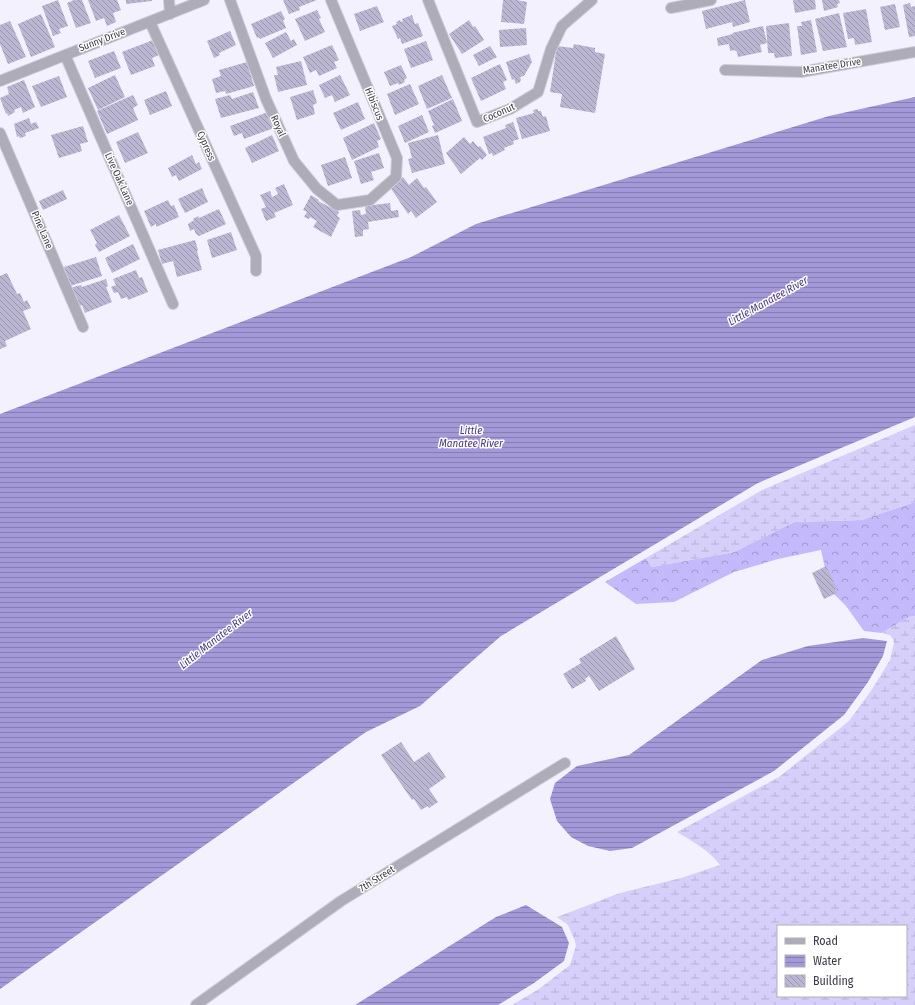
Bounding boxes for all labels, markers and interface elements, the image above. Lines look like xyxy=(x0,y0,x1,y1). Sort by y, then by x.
street label: Sunny Drive xyxy=(77,26,127,54)
street label: Manatee Drive xyxy=(802,55,862,77)
street label: Hibiscus xyxy=(362,86,386,122)
street label: Coconut xyxy=(481,100,517,125)
street label: Royal xyxy=(268,113,288,139)
street label: Cypress xyxy=(194,129,218,163)
street label: Live Oak Lane xyxy=(102,151,136,207)
street label: Pine Lane xyxy=(29,209,55,251)
water label: Little Manatee River xyxy=(726,273,811,328)
water label: Little Manatee River xyxy=(439,424,504,450)
water label: Little Manatee River xyxy=(177,606,256,672)
street label: 7th Street xyxy=(357,863,398,895)
legend xyxy=(777,925,907,997)
text: Road xyxy=(813,934,838,948)
text: Water xyxy=(813,954,842,968)
text: Building xyxy=(813,974,854,988)

